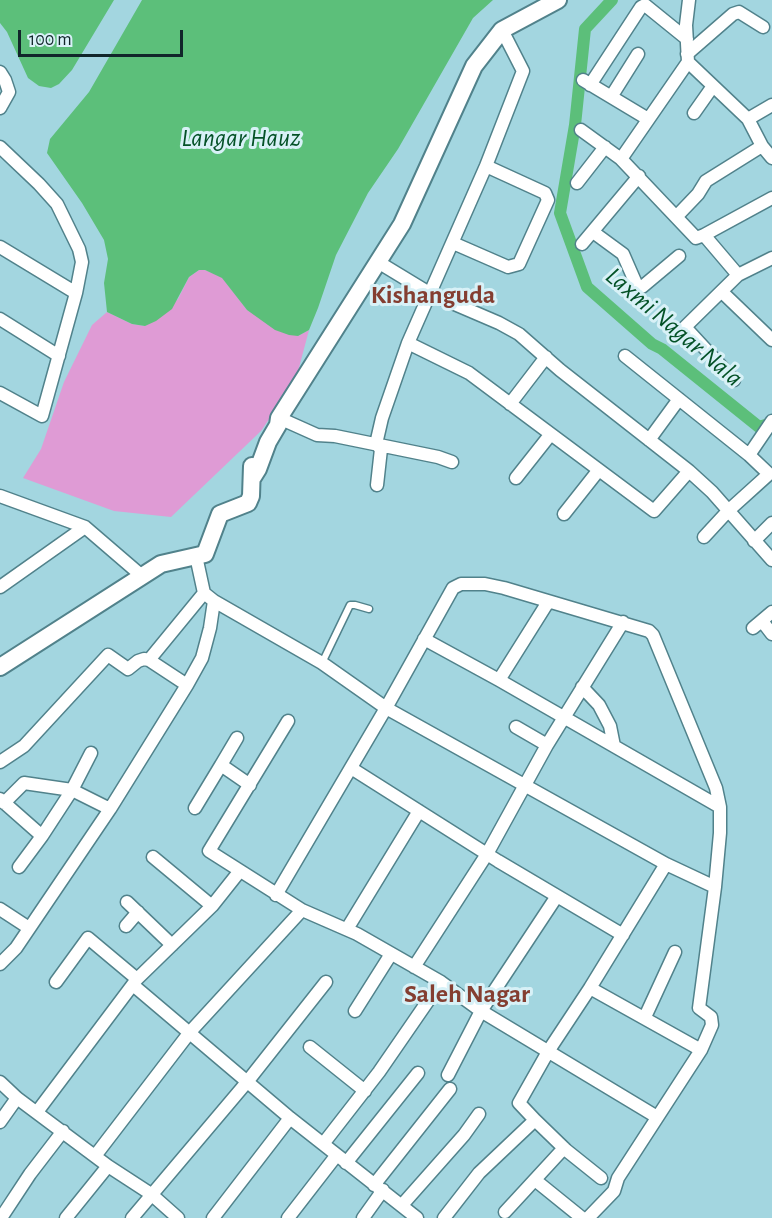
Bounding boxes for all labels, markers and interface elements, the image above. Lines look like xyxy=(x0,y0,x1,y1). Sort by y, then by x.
scale bar xyxy=(21,18,186,56)
text: 100 m xyxy=(29,31,72,49)
water label: Langar Hauz xyxy=(181,122,301,154)
water label: Laxmi Nagar Nala xyxy=(599,260,749,394)
district label: Kishanguda xyxy=(371,279,495,311)
district label: Saleh Nagar xyxy=(404,978,530,1010)

